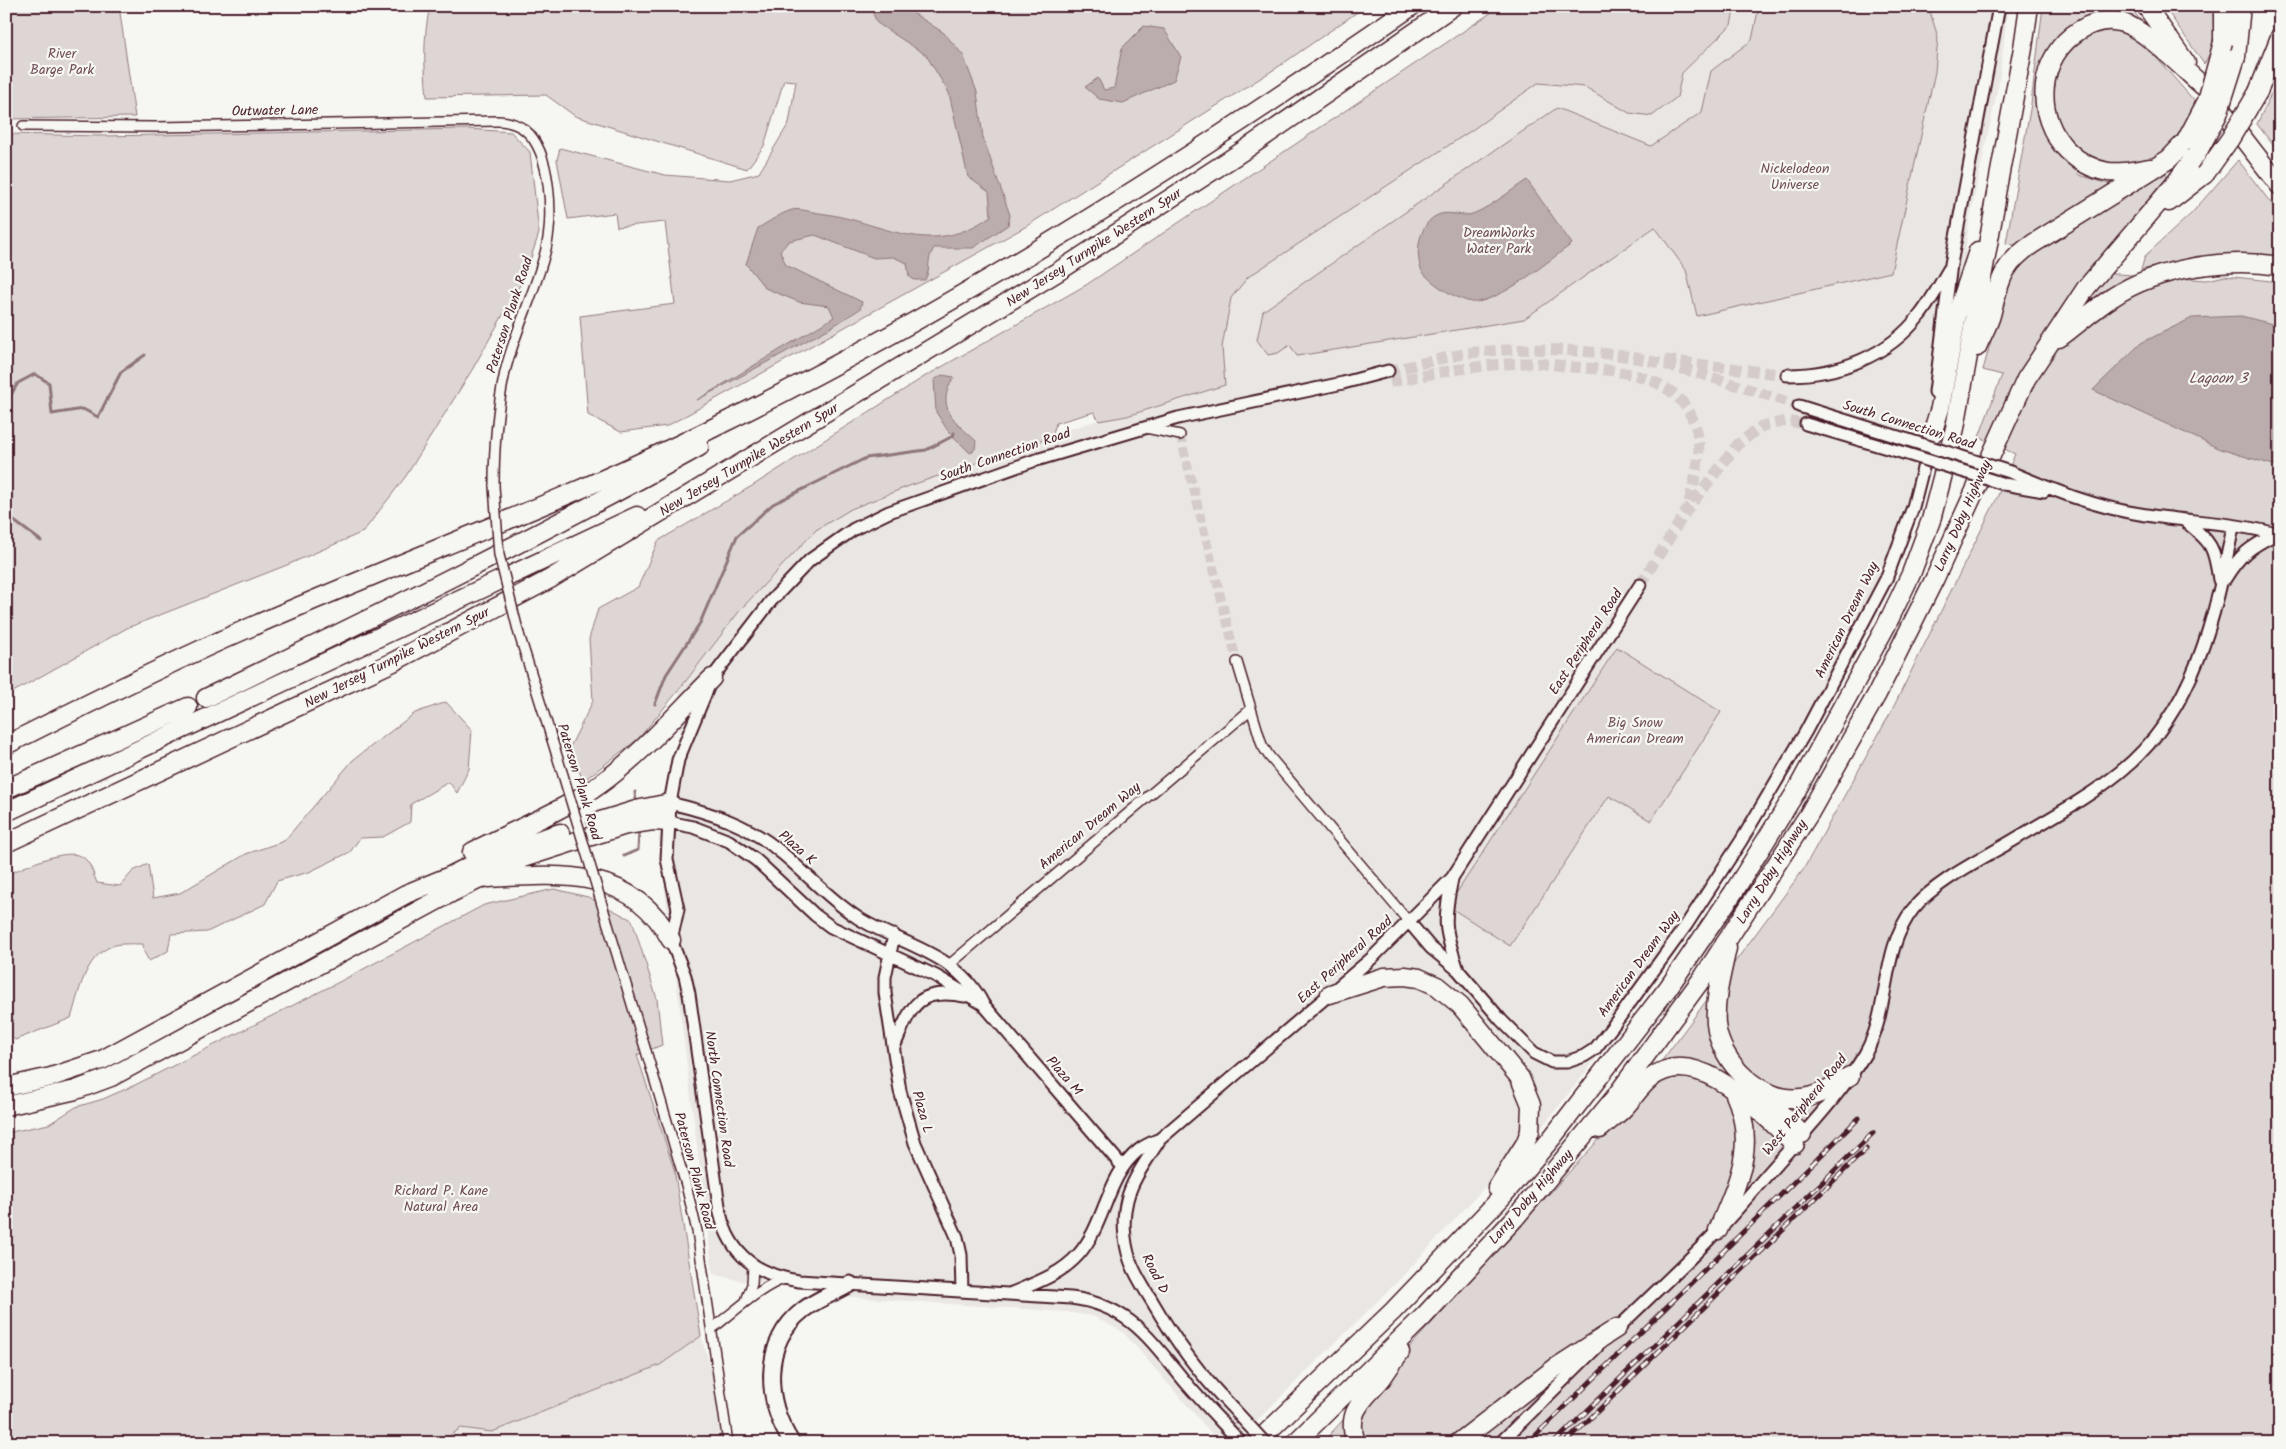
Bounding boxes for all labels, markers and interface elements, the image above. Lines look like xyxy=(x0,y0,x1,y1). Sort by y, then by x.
park label: River Barge Park xyxy=(30,43,94,81)
street label: Outwater Lane xyxy=(231,99,319,123)
park label: Nickelodeon Universe xyxy=(1761,158,1829,196)
street label: New Jersey Turnpike Western Spur xyxy=(1002,182,1187,313)
park label: DreamWorks Water Park xyxy=(1463,222,1535,260)
street label: Paterson Plank Road xyxy=(481,253,540,376)
water label: Lagoon 3 xyxy=(2189,367,2250,391)
street label: South Connection Road xyxy=(1840,394,1979,456)
street label: New Jersey Turnpike Western Spur xyxy=(655,397,844,522)
street label: South Connection Road xyxy=(936,422,1075,488)
street label: Larry Doby Highway xyxy=(1929,456,1998,575)
street label: American Dream Way xyxy=(1809,558,1885,682)
street label: East Peripheral Road xyxy=(1543,584,1629,699)
street label: New Jersey Turnpike Western Spur xyxy=(300,601,495,714)
park label: Big Snow American Dream xyxy=(1586,712,1684,750)
street label: Paterson Plank Road xyxy=(551,721,608,844)
street label: American Dream Way xyxy=(1034,776,1146,875)
street label: Larry Doby Highway xyxy=(1731,815,1813,929)
street label: Plaza K xyxy=(773,825,821,871)
street label: American Dream Way xyxy=(1593,906,1686,1022)
street label: East Peripheral Road xyxy=(1292,910,1399,1009)
street label: North Connection Road xyxy=(699,1029,740,1170)
street label: West Peripheral Road xyxy=(1757,1049,1853,1160)
street label: Plaza M xyxy=(1040,1051,1088,1101)
street label: Plaza L xyxy=(905,1088,939,1136)
street label: Paterson Plank Road xyxy=(668,1110,721,1233)
street label: Larry Doby Highway xyxy=(1483,1144,1579,1249)
park label: Richard P. Kane Natural Area xyxy=(394,1180,489,1218)
street label: Road D xyxy=(1136,1250,1174,1298)

